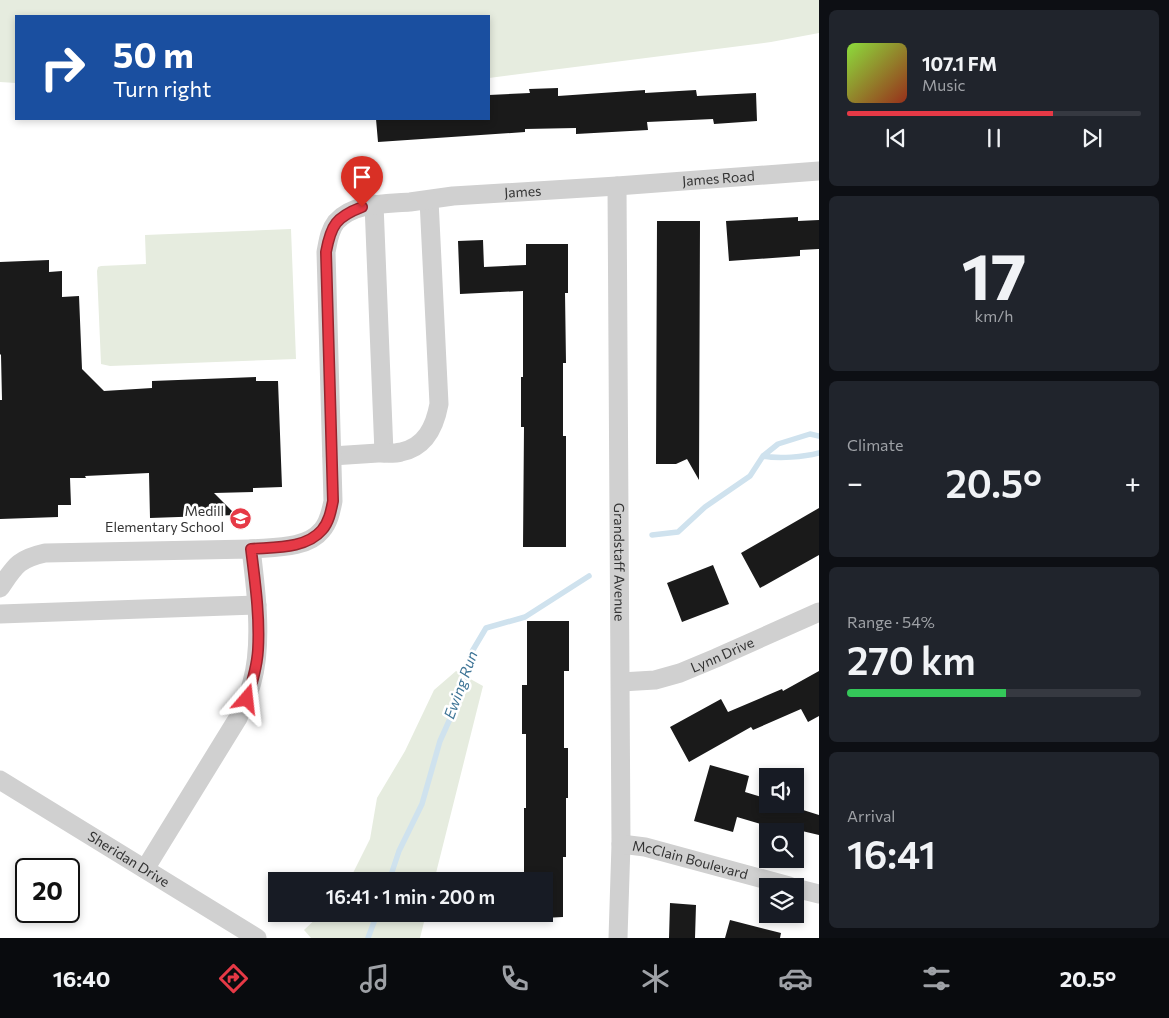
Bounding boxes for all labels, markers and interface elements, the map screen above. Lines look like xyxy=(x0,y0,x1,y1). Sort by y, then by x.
text: 50 m xyxy=(113,32,194,75)
icon: right xyxy=(30,35,95,100)
text: 107.1 FM xyxy=(922,52,997,75)
text: Turn right xyxy=(113,75,211,102)
text: Music xyxy=(922,75,966,94)
icon: previous xyxy=(882,124,910,152)
icon: pause xyxy=(980,124,1008,152)
icon: next xyxy=(1078,124,1106,152)
pin xyxy=(341,156,383,207)
icon: arrive xyxy=(348,163,376,191)
street label: James Road xyxy=(681,167,755,189)
street label: James xyxy=(504,182,542,201)
text: 17 xyxy=(961,234,1027,313)
text: km/h xyxy=(975,306,1013,325)
text: Climate xyxy=(847,435,903,454)
text: 20.5° xyxy=(946,459,1042,506)
text: − xyxy=(847,465,863,499)
text: + xyxy=(1125,465,1141,499)
place label: Medill Elementary School xyxy=(105,502,224,535)
street label: Grandstaff Avenue xyxy=(611,503,629,621)
school or university icon: Medill Elementary School xyxy=(228,507,252,531)
text: Range · 54% xyxy=(847,612,935,631)
street label: Lynn Drive xyxy=(688,633,756,676)
text: 270 km xyxy=(847,636,976,683)
water label: Ewing Run xyxy=(439,648,481,721)
position arrow xyxy=(220,672,272,724)
map controls xyxy=(759,768,804,923)
button: sound xyxy=(759,768,804,813)
text: Arrival xyxy=(847,806,895,825)
button: search xyxy=(759,823,804,868)
street label: Sheridan Drive xyxy=(85,827,173,890)
text: 16:41 xyxy=(847,830,936,877)
street label: McClain Boulevard xyxy=(631,836,750,883)
speed limit sign: 20 xyxy=(15,858,80,923)
button: layers xyxy=(759,878,804,923)
text: 16:41 · 1 min · 200 m xyxy=(326,885,495,908)
icon: directions xyxy=(216,961,251,996)
icon: music xyxy=(357,961,392,996)
icon: phone xyxy=(497,961,532,996)
icon: climate xyxy=(638,961,673,996)
icon: car xyxy=(778,961,813,996)
icon: filters xyxy=(919,961,954,996)
text: 16:40 xyxy=(53,965,110,992)
text: 20.5° xyxy=(1060,965,1116,992)

